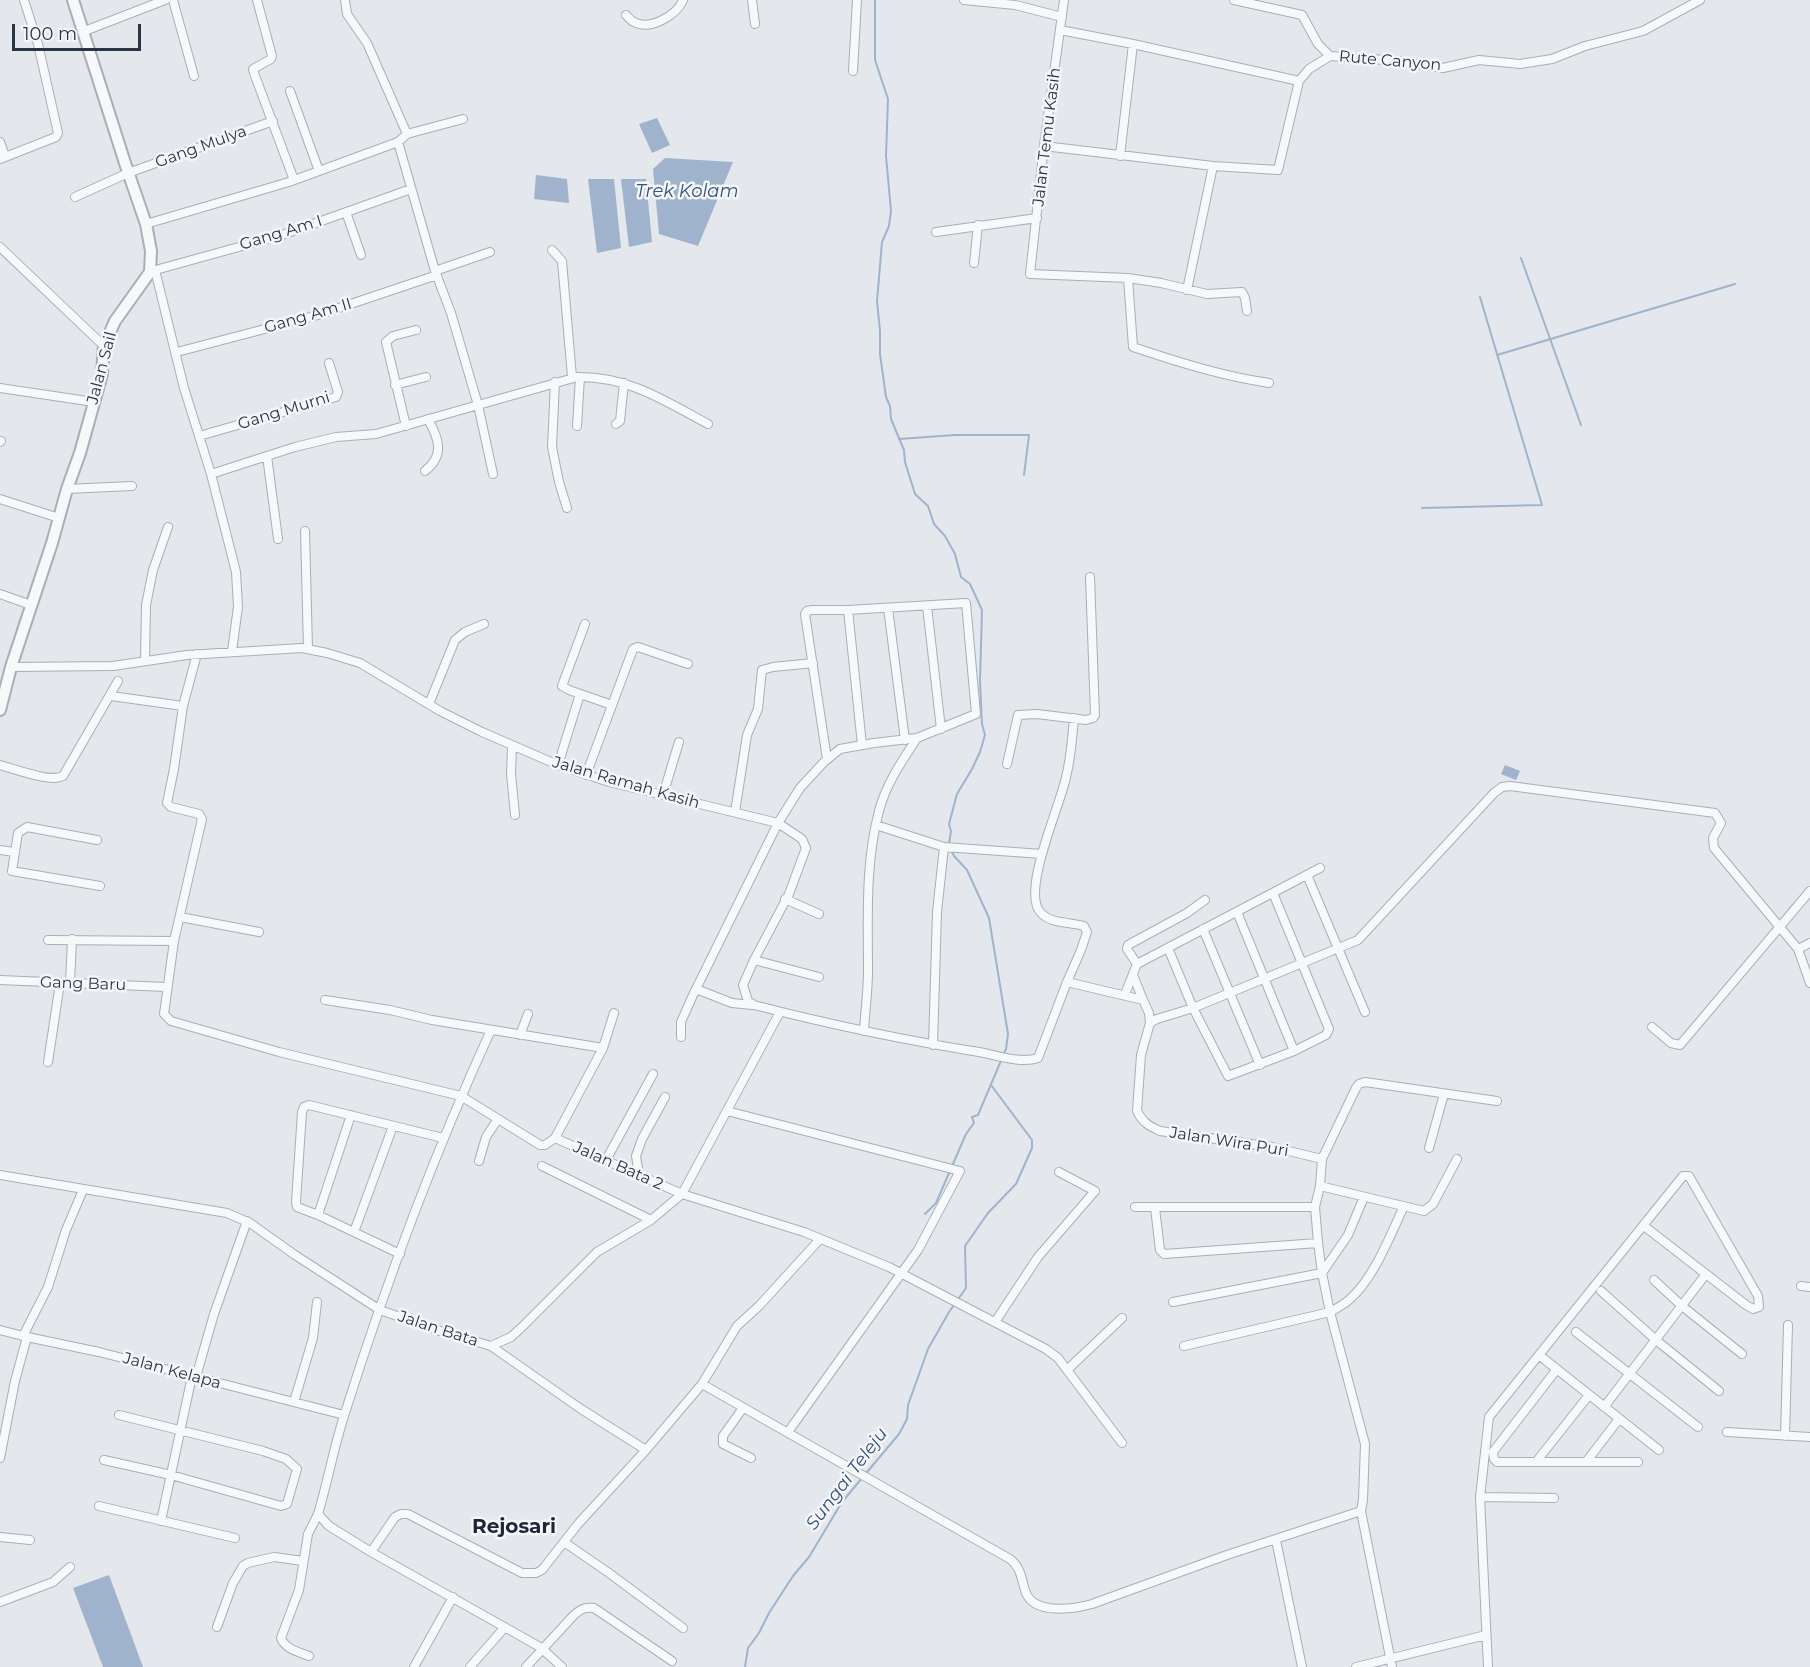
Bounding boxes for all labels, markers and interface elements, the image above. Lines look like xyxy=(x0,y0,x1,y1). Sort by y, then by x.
scale bar xyxy=(15,12,144,50)
text: 100 m xyxy=(23,23,77,45)
street label: Rute Canyon xyxy=(1338,47,1442,75)
street label: Jalan Temu Kasih xyxy=(1029,67,1065,207)
street label: Gang Mulya xyxy=(153,122,249,172)
water label: Trek Kolam xyxy=(635,181,739,203)
street label: Gang Am I xyxy=(237,211,325,255)
street label: Gang Am II xyxy=(262,294,354,338)
street label: Jalan Sail xyxy=(83,330,121,406)
street label: Gang Murni xyxy=(236,388,332,434)
street label: Jalan Ramah Kasih xyxy=(550,753,702,813)
street label: Gang Baru xyxy=(39,973,127,995)
street label: Jalan Wira Puri xyxy=(1168,1123,1290,1161)
street label: Jalan Bata 2 xyxy=(570,1138,666,1194)
street label: Jalan Bata xyxy=(395,1307,481,1351)
street label: Jalan Kelapa xyxy=(121,1349,223,1393)
water label: Sungai Teleju xyxy=(802,1424,892,1534)
district label: Rejosari xyxy=(472,1515,556,1539)

